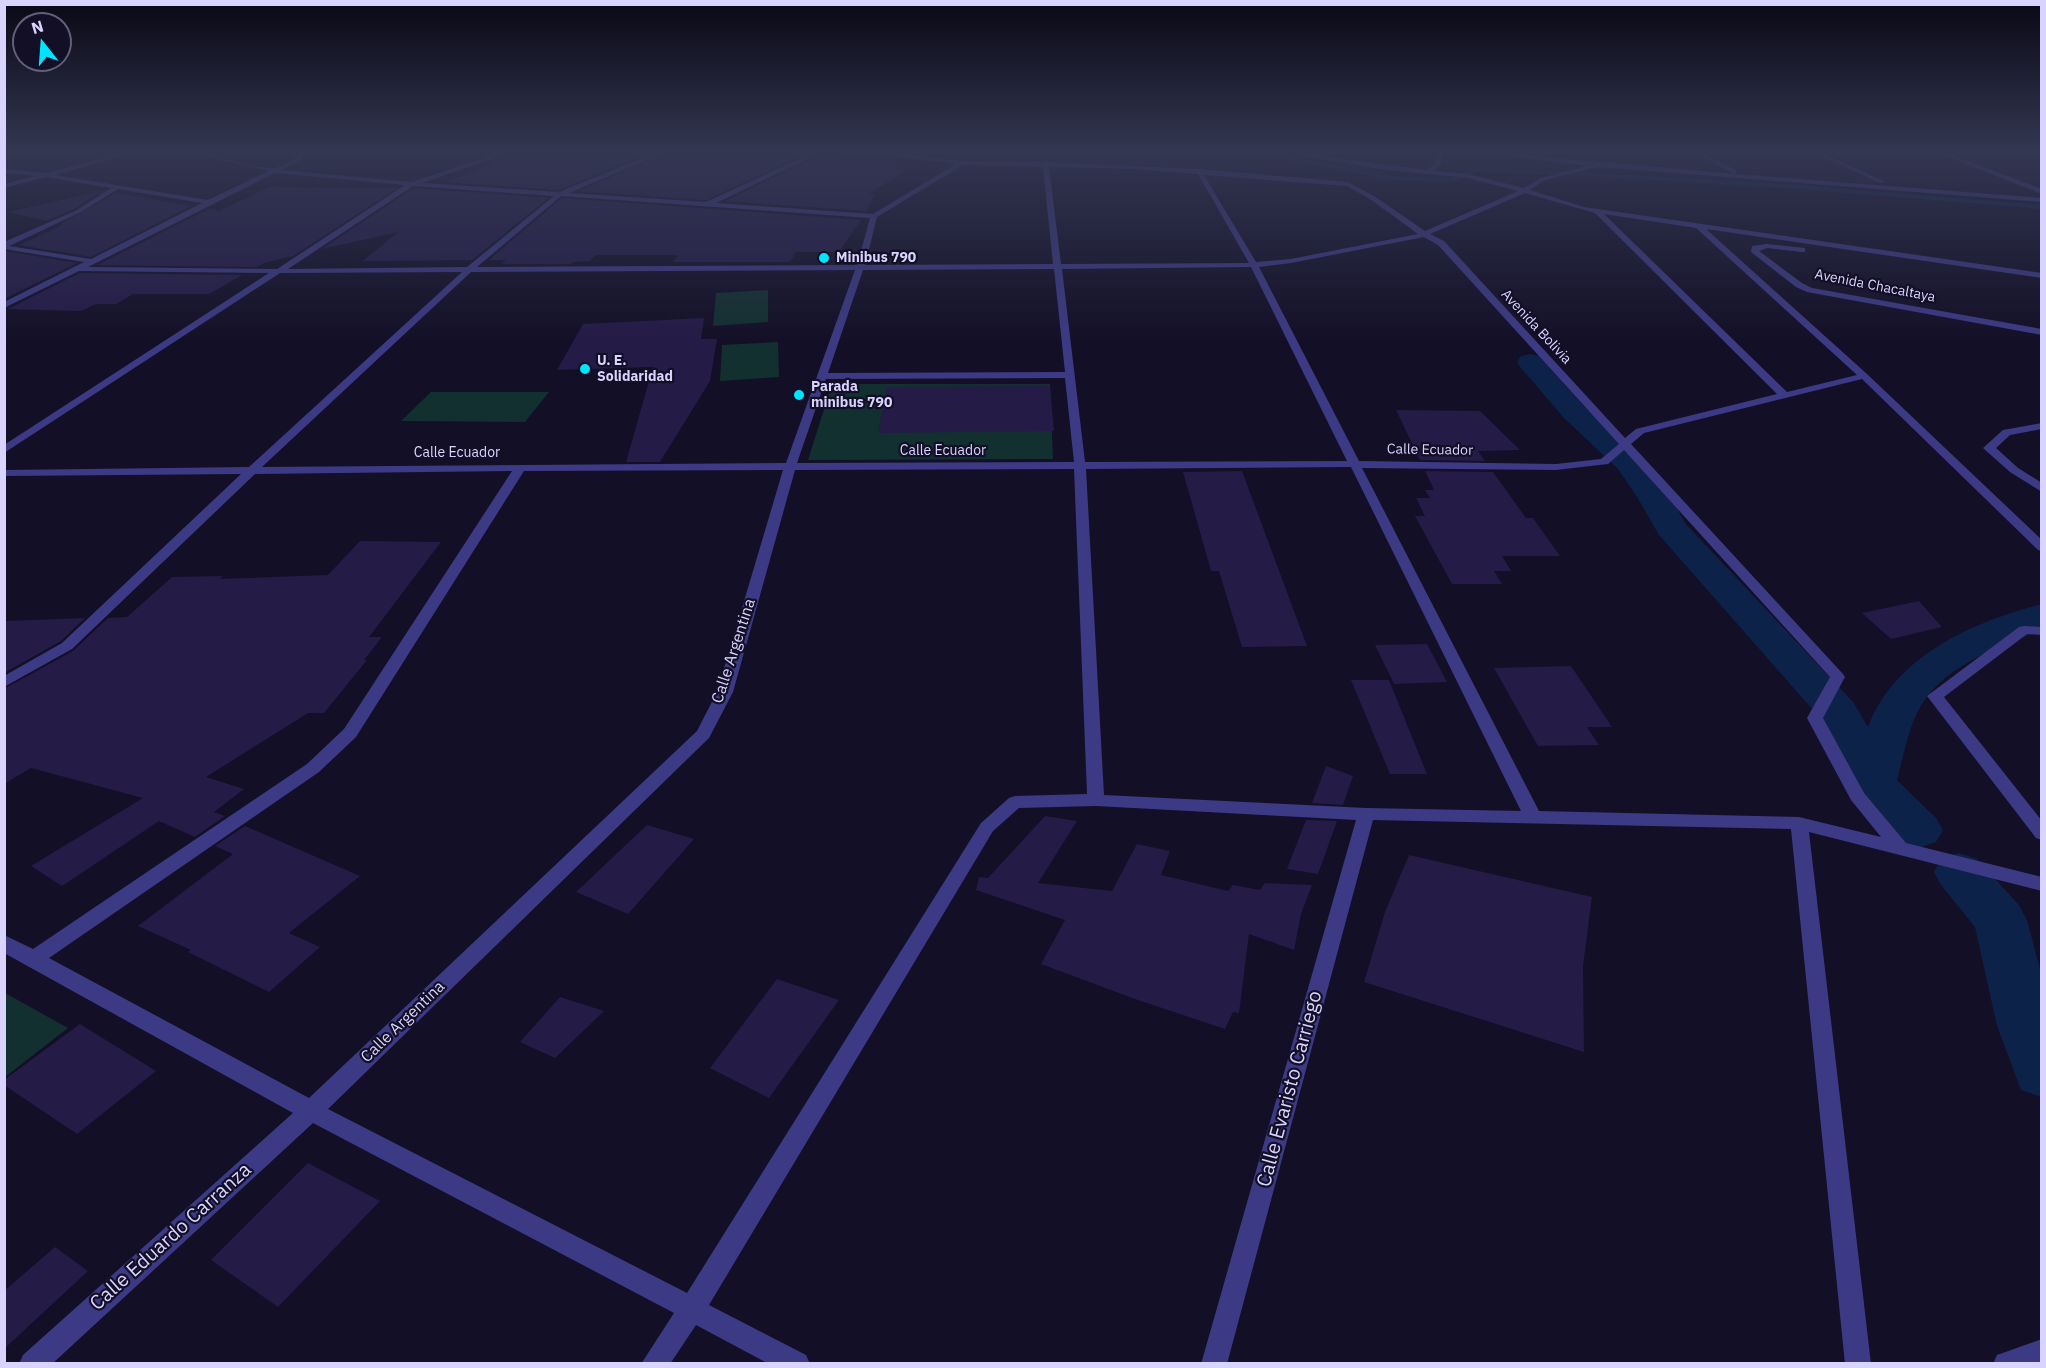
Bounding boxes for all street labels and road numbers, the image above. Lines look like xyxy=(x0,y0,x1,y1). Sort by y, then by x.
street label: Avenida Chacaltaya xyxy=(1813,266,1937,306)
street label: Avenida Bolivia xyxy=(1497,286,1575,368)
street label: Calle Ecuador xyxy=(1387,441,1473,459)
street label: Calle Ecuador xyxy=(900,443,986,459)
street label: Calle Ecuador xyxy=(414,445,500,461)
street label: Calle Argentina xyxy=(708,596,760,706)
street label: Calle Argentina xyxy=(357,977,449,1067)
street label: Calle Evaristo Carriego xyxy=(1252,988,1328,1190)
street label: Calle Eduardo Carranza xyxy=(85,1158,257,1316)

